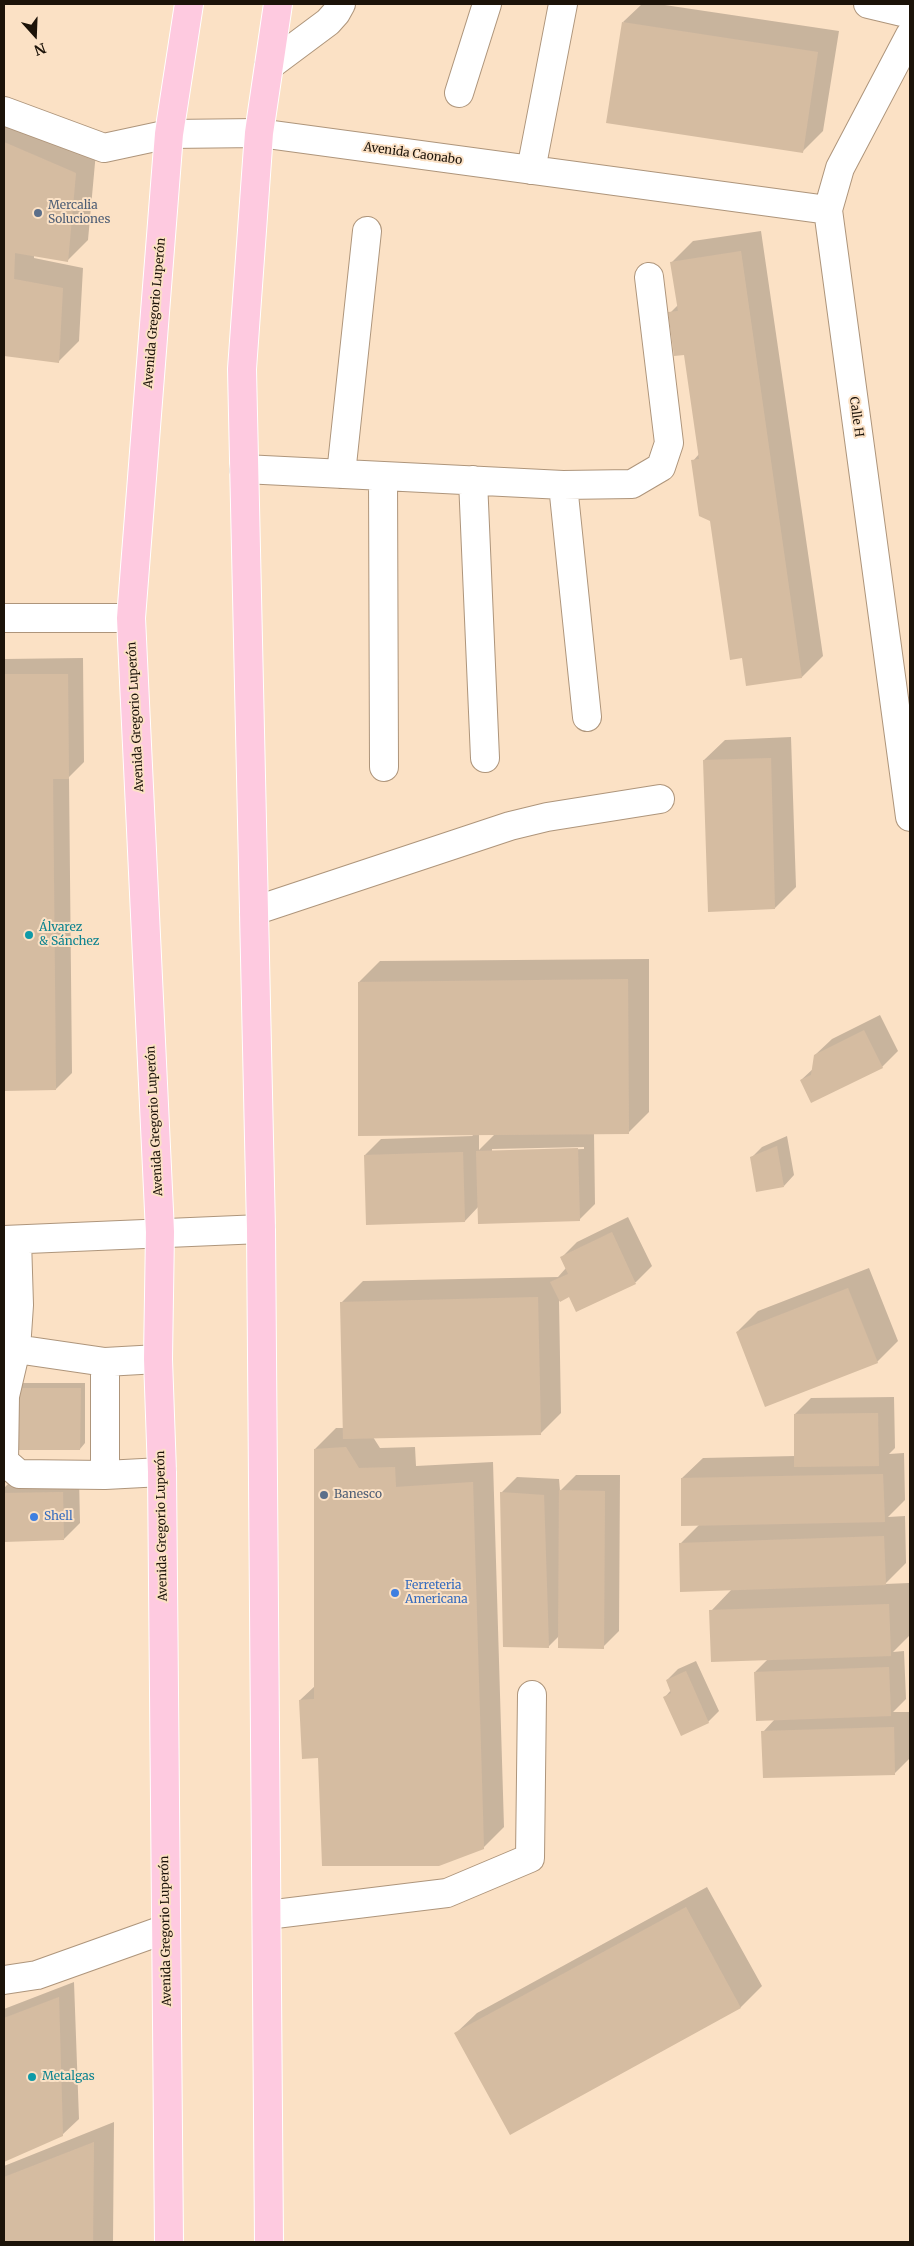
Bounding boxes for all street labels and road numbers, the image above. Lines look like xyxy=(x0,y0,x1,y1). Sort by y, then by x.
street label: Avenida Caonabo xyxy=(363,140,463,168)
street label: Avenida Gregorio Luperón xyxy=(141,237,169,389)
street label: Calle H xyxy=(846,396,866,438)
street label: Avenida Gregorio Luperón xyxy=(125,641,147,793)
street label: Avenida Gregorio Luperón xyxy=(144,1045,166,1197)
street label: Avenida Gregorio Luperón xyxy=(153,1450,171,1602)
street label: Avenida Gregorio Luperón xyxy=(157,1855,175,2007)

